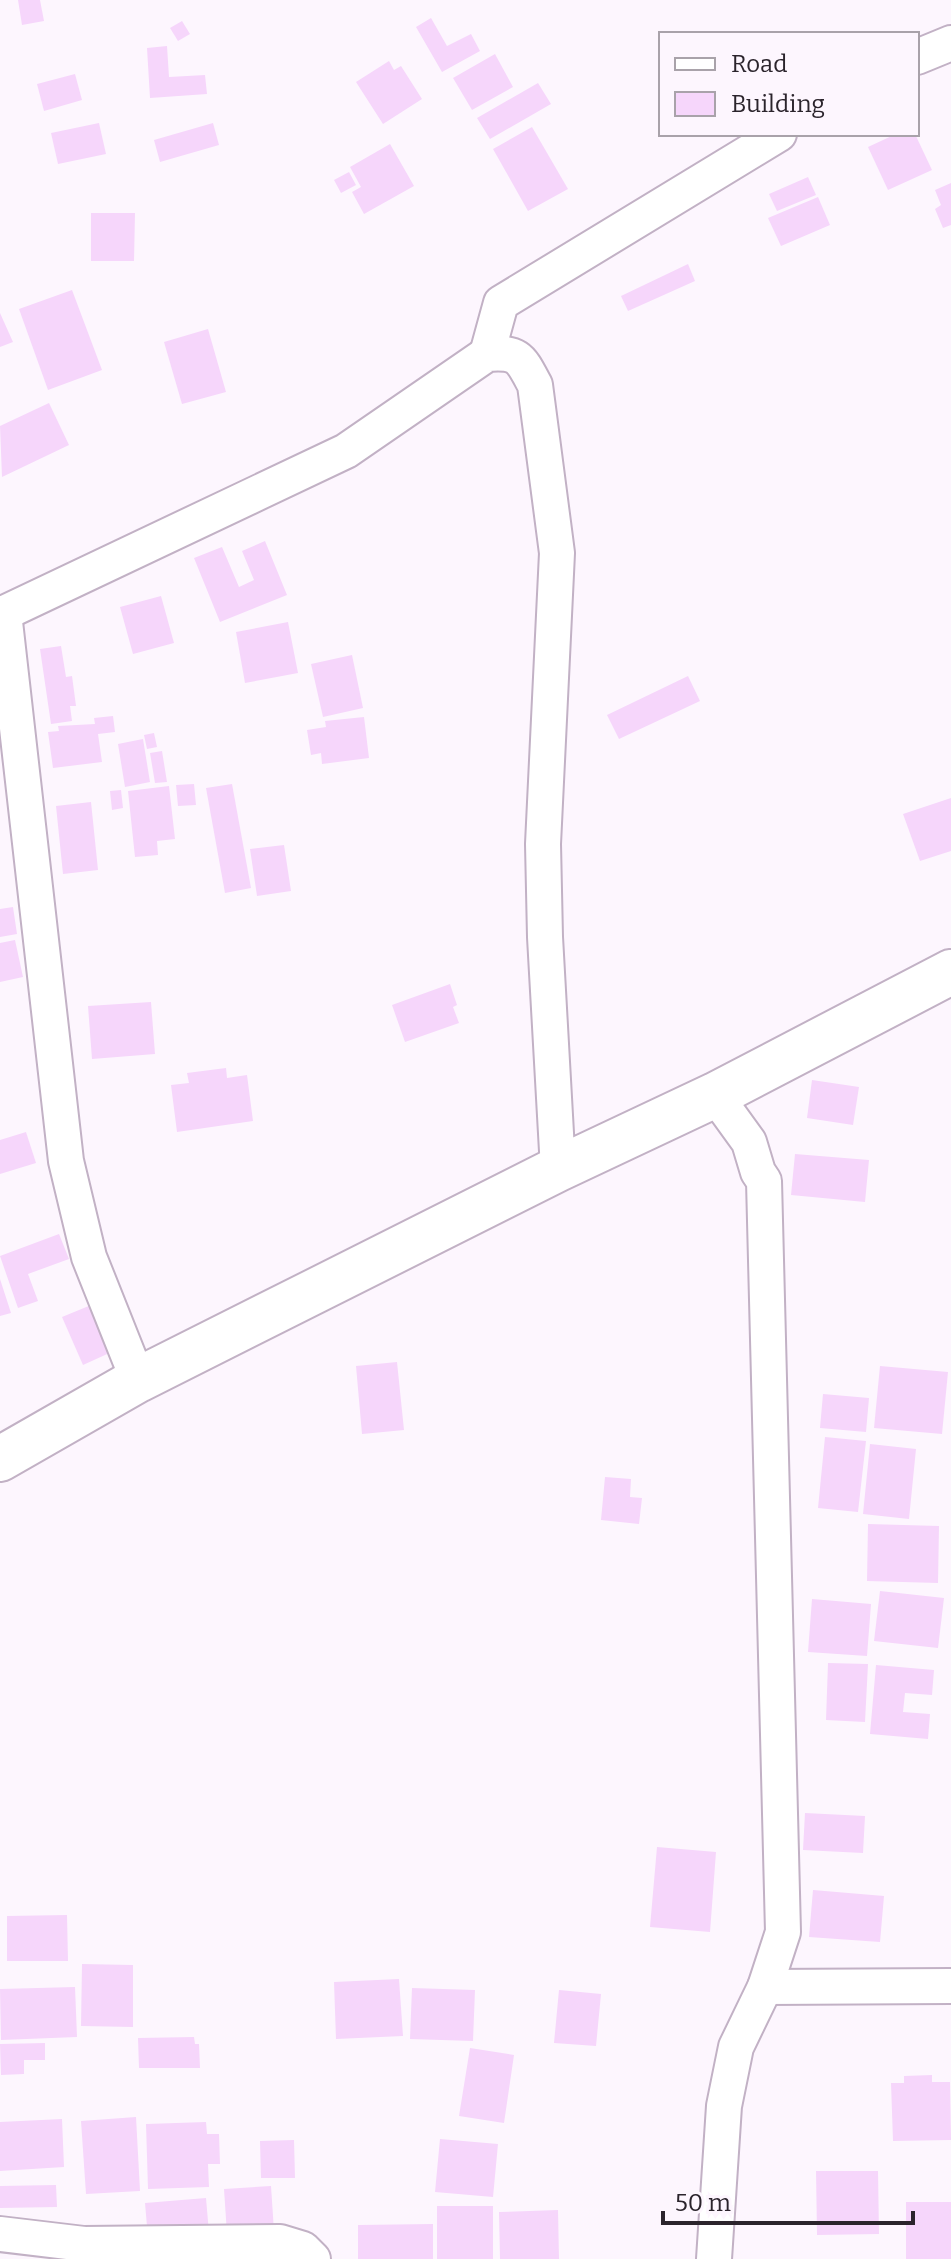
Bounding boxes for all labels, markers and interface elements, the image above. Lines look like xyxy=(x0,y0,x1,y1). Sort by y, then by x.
legend xyxy=(659,32,919,136)
text: Road xyxy=(731,50,787,78)
text: Building xyxy=(731,90,825,118)
scale bar xyxy=(663,2175,913,2225)
text: 50 m xyxy=(675,2189,731,2217)

